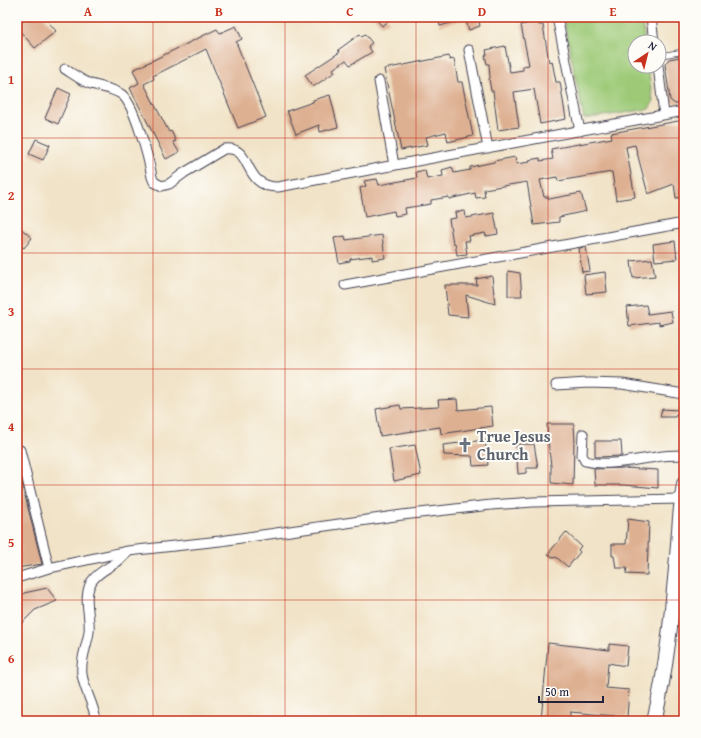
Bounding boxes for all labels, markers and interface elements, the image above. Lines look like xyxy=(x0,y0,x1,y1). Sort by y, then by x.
text: A xyxy=(84,2,93,21)
text: B xyxy=(215,2,223,21)
text: C xyxy=(346,2,354,21)
text: D xyxy=(478,2,486,21)
text: E xyxy=(610,2,617,21)
north arrow xyxy=(627,34,667,74)
text: N xyxy=(645,37,661,55)
text: 1 xyxy=(8,70,14,89)
text: 2 xyxy=(8,186,15,205)
text: 3 xyxy=(8,302,14,321)
text: 4 xyxy=(8,417,15,436)
place label: True Jesus Church xyxy=(477,424,551,466)
church icon: True Jesus Church xyxy=(456,436,474,454)
text: 5 xyxy=(8,533,15,552)
text: 6 xyxy=(8,649,15,668)
scale bar xyxy=(539,678,603,704)
text: 50 m xyxy=(545,683,569,700)

